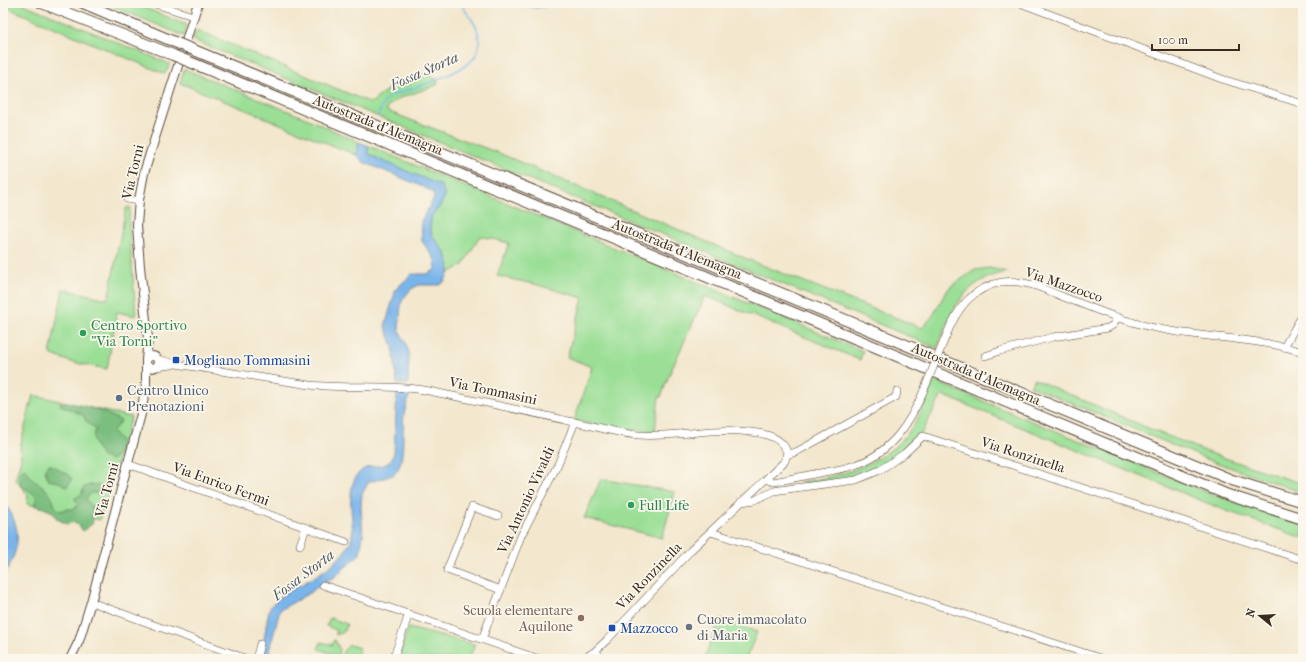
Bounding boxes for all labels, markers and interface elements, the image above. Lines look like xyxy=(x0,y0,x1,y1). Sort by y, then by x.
scale bar xyxy=(1152,26,1239,52)
text: 100 m xyxy=(1158,33,1188,47)
water label: Fossa Storta xyxy=(386,48,461,94)
street label: Autostrada d'Alemagna xyxy=(310,91,446,159)
street label: Via Torni xyxy=(118,143,148,202)
street label: Autostrada d'Alemagna xyxy=(609,215,745,283)
street label: Via Mazzocco xyxy=(1022,263,1105,306)
place label: Centro Sportivo "Via Torni" xyxy=(91,317,187,350)
marker: Centro Sportivo "Via Torni" xyxy=(78,328,88,338)
street label: Autostrada d'Alemagna xyxy=(908,339,1044,409)
place label: Mogliano Tommasini xyxy=(184,352,310,369)
marker: Mogliano Tommasini xyxy=(171,355,181,365)
street label: Via Tommasini xyxy=(447,373,538,409)
place label: Centro Unico Prenotazioni xyxy=(127,382,209,415)
marker: Centro Unico Prenotazioni xyxy=(114,393,124,403)
street label: Via Ronzinella xyxy=(978,433,1068,477)
street label: Via Antonio Vivaldi xyxy=(493,444,558,557)
street label: Via Enrico Fermi xyxy=(169,458,272,509)
street label: Via Torni xyxy=(91,461,122,520)
place label: Full Life xyxy=(639,497,689,514)
marker: Full Life xyxy=(626,500,636,510)
street label: Via Ronzinella xyxy=(612,538,686,614)
water label: Fossa Storta xyxy=(268,546,338,605)
north arrow xyxy=(1240,596,1280,636)
place label: Scuola elementare Aquilone xyxy=(463,602,573,635)
text: N xyxy=(1243,606,1259,619)
place label: Cuore immacolato di Maria xyxy=(697,611,807,644)
marker: Scuola elementare Aquilone xyxy=(576,613,586,623)
place label: Mazzocco xyxy=(620,620,678,637)
marker: Cuore immacolato di Maria xyxy=(684,622,694,632)
marker: Mazzocco xyxy=(607,623,617,633)

